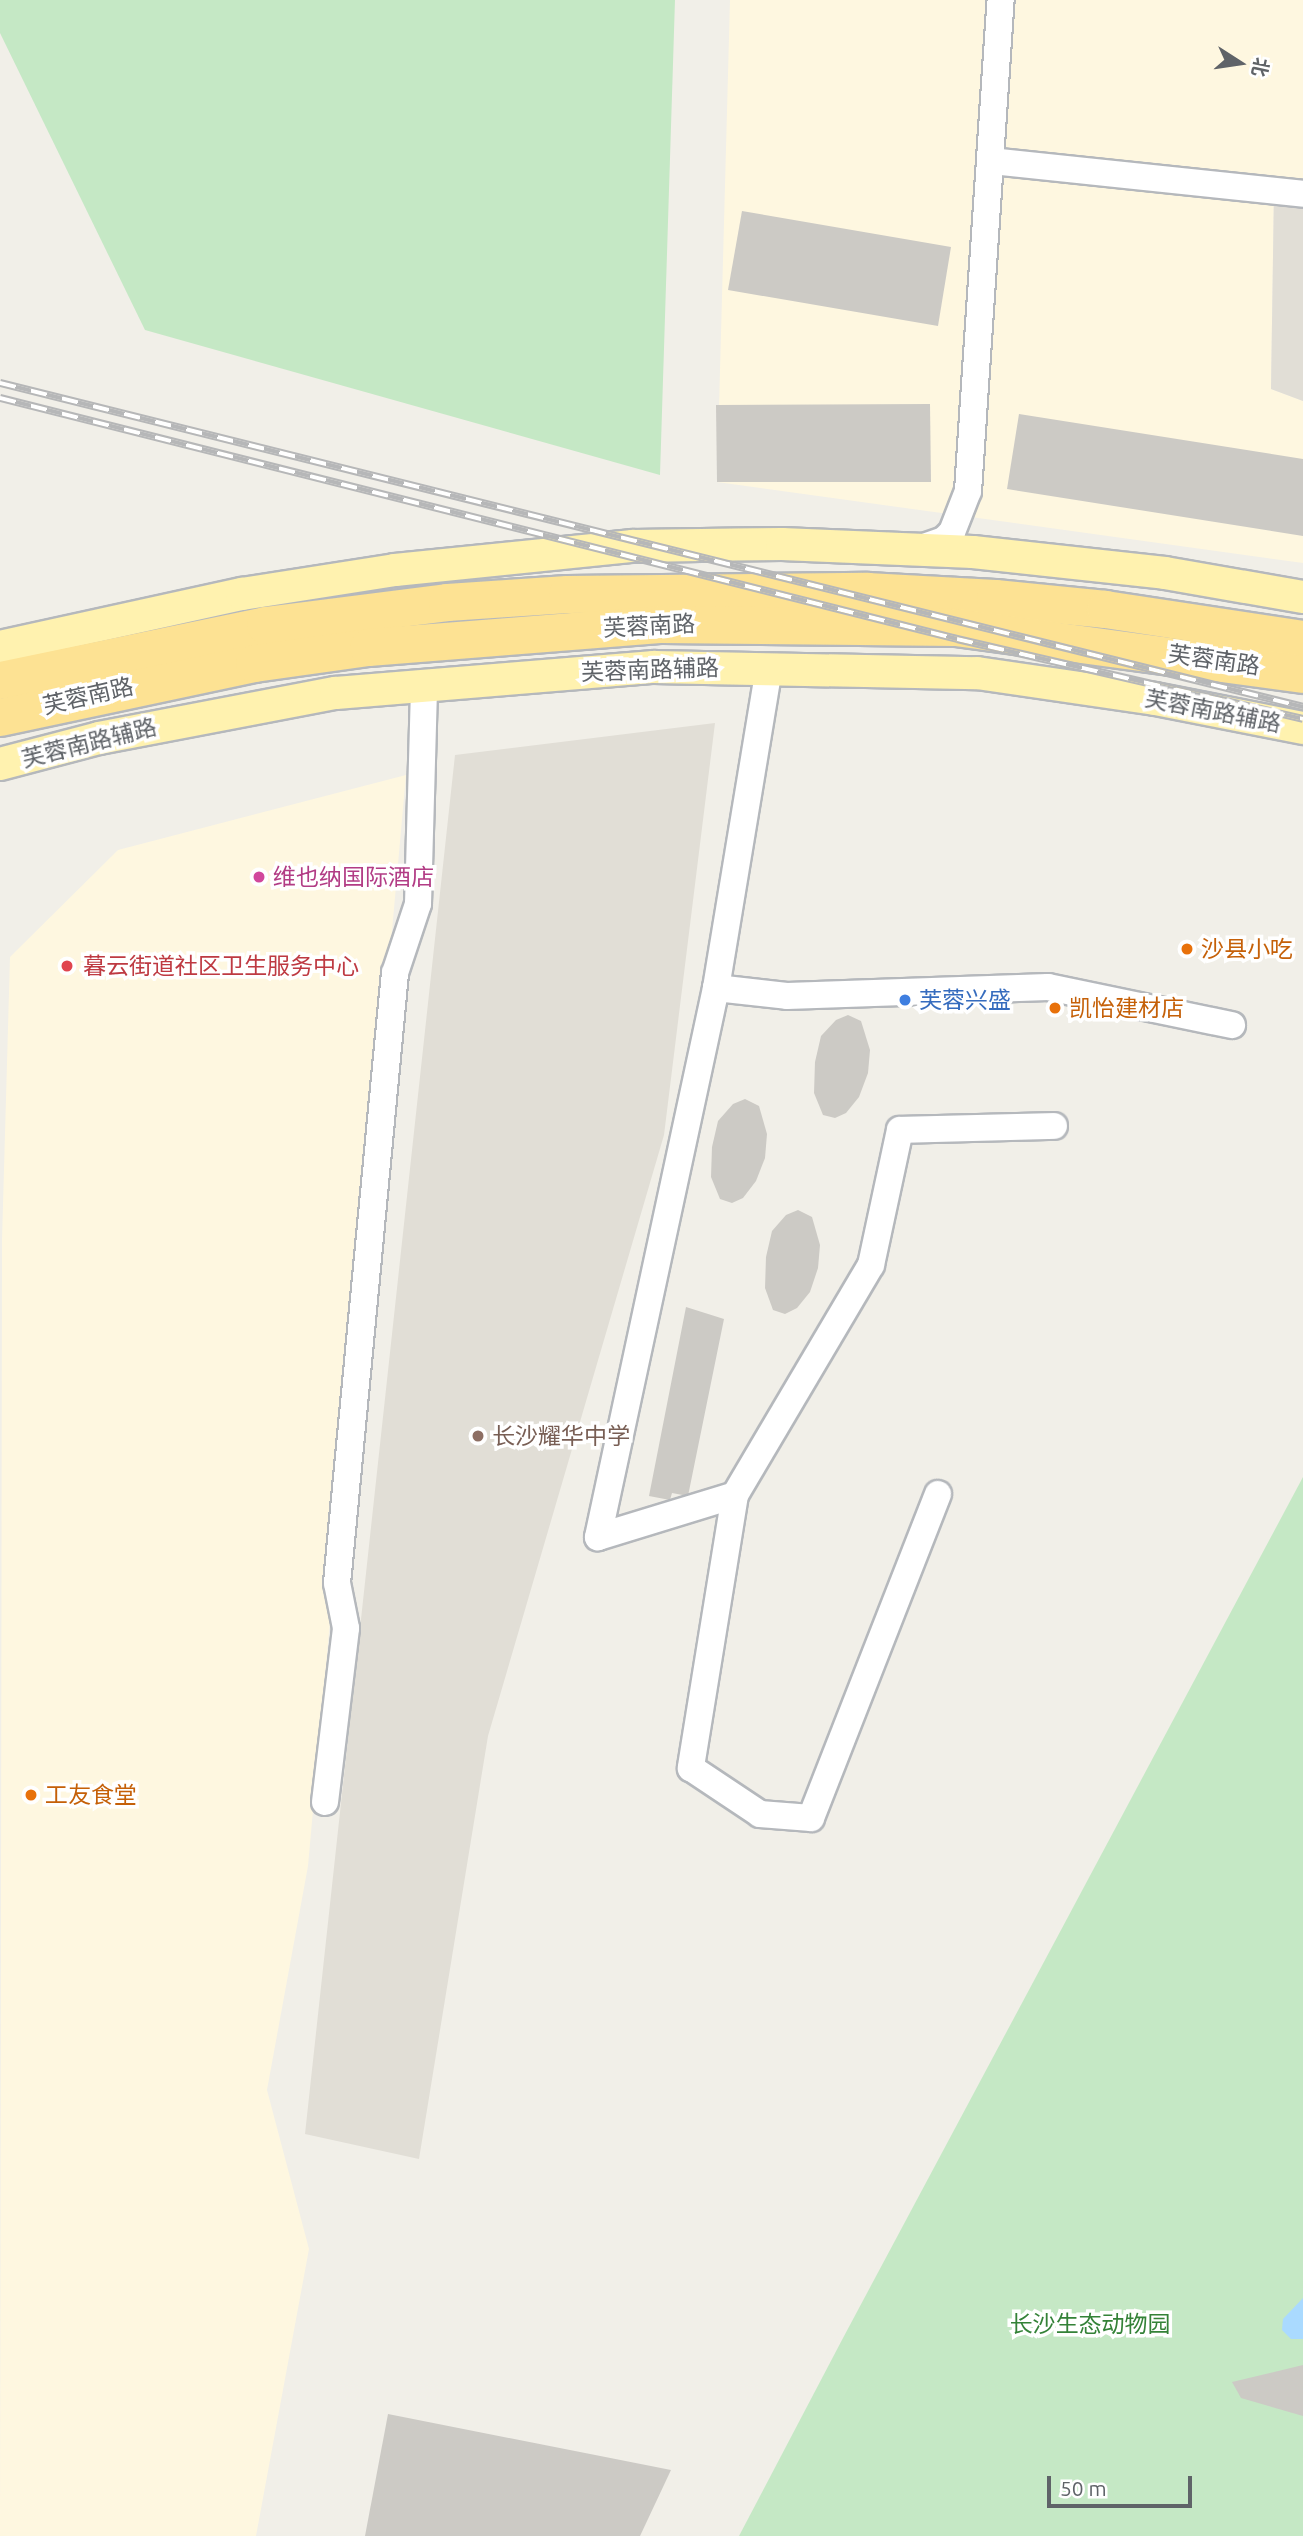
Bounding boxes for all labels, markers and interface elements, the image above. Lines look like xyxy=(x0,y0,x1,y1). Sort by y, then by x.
north arrow xyxy=(1205,28,1275,98)
text: 北 xyxy=(1248,56,1273,79)
street label: 芙蓉南路 xyxy=(602,610,696,642)
street label: 芙蓉南路 xyxy=(1167,640,1261,680)
street label: 芙蓉南路辅路 xyxy=(581,654,719,686)
street label: 芙蓉南路 xyxy=(40,672,136,720)
street label: 芙蓉南路辅路 xyxy=(1143,684,1283,738)
street label: 芙蓉南路辅路 xyxy=(19,713,159,773)
place label: 维也纳国际酒店 xyxy=(273,863,434,891)
marker: 维也纳国际酒店 xyxy=(251,869,267,885)
place label: 沙县小吃 xyxy=(1201,935,1293,963)
marker: 沙县小吃 xyxy=(1179,941,1195,957)
place label: 暮云街道社区卫生服务中心 xyxy=(83,952,359,980)
marker: 暮云街道社区卫生服务中心 xyxy=(57,956,77,976)
place label: 芙蓉兴盛 xyxy=(919,986,1011,1014)
marker: 芙蓉兴盛 xyxy=(897,992,913,1008)
place label: 凯怡建材店 xyxy=(1069,994,1184,1022)
marker: 凯怡建材店 xyxy=(1047,1000,1063,1016)
place label: 长沙耀华中学 xyxy=(492,1422,630,1450)
marker: 长沙耀华中学 xyxy=(470,1428,486,1444)
place label: 工友食堂 xyxy=(45,1781,137,1809)
marker: 工友食堂 xyxy=(23,1787,39,1803)
park label: 长沙生态动物园 xyxy=(1010,2310,1170,2338)
scale bar xyxy=(1051,2462,1196,2506)
text: 50 m xyxy=(1060,2476,1107,2500)

